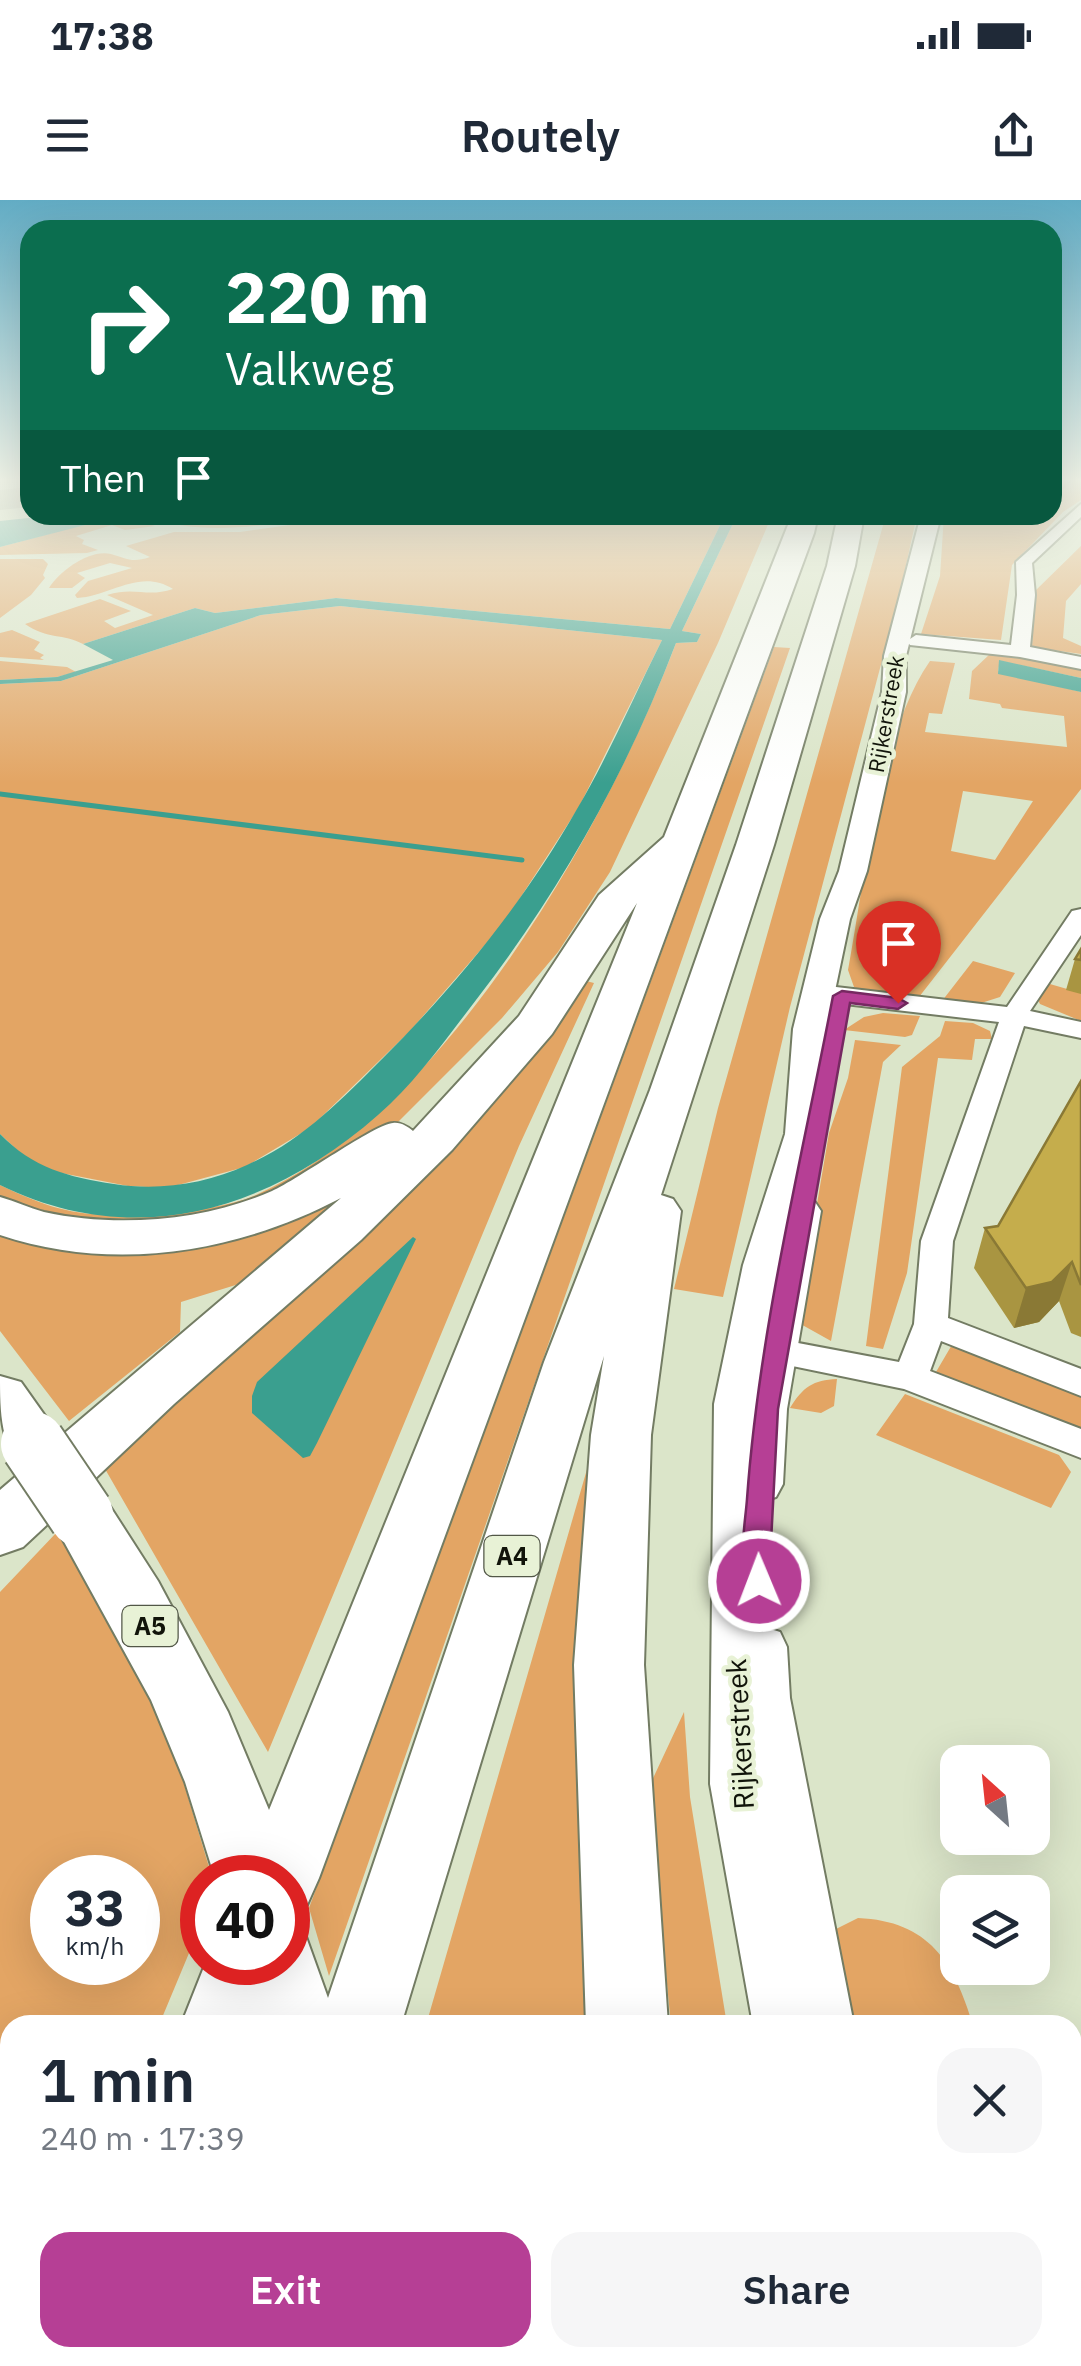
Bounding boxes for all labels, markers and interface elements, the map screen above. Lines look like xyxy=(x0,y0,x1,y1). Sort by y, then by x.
text: 17:38 xyxy=(50,11,154,60)
text: Routely xyxy=(461,106,620,164)
icon: menu xyxy=(40,108,95,163)
icon: share xyxy=(986,108,1041,163)
text: 220 m xyxy=(225,251,430,342)
icon: right xyxy=(60,260,190,390)
text: Valkweg xyxy=(225,339,394,397)
icon: arrive xyxy=(166,450,221,505)
text: Then xyxy=(60,453,146,502)
street label: Rijkerstreek xyxy=(861,653,910,775)
pin xyxy=(856,901,941,1004)
icon: arrive xyxy=(871,916,926,971)
position arrow xyxy=(707,1529,811,1633)
road number: A4 xyxy=(484,1536,540,1576)
road number: A5 xyxy=(122,1606,178,1646)
street label: Rijkerstreek xyxy=(717,1658,762,1810)
north arrow xyxy=(940,1745,1050,1855)
map controls xyxy=(940,1745,1050,1985)
speed limit sign: 40 xyxy=(180,1855,310,1985)
text: 33 xyxy=(65,1875,125,1940)
button: layers xyxy=(940,1875,1050,1985)
text: km/h xyxy=(66,1929,124,1962)
text: 1 min xyxy=(40,2040,195,2119)
button: close xyxy=(937,2048,1042,2153)
text: 240 m · 17:39 xyxy=(40,2117,245,2159)
button: Exit xyxy=(40,2232,531,2347)
button: Share xyxy=(551,2232,1042,2347)

